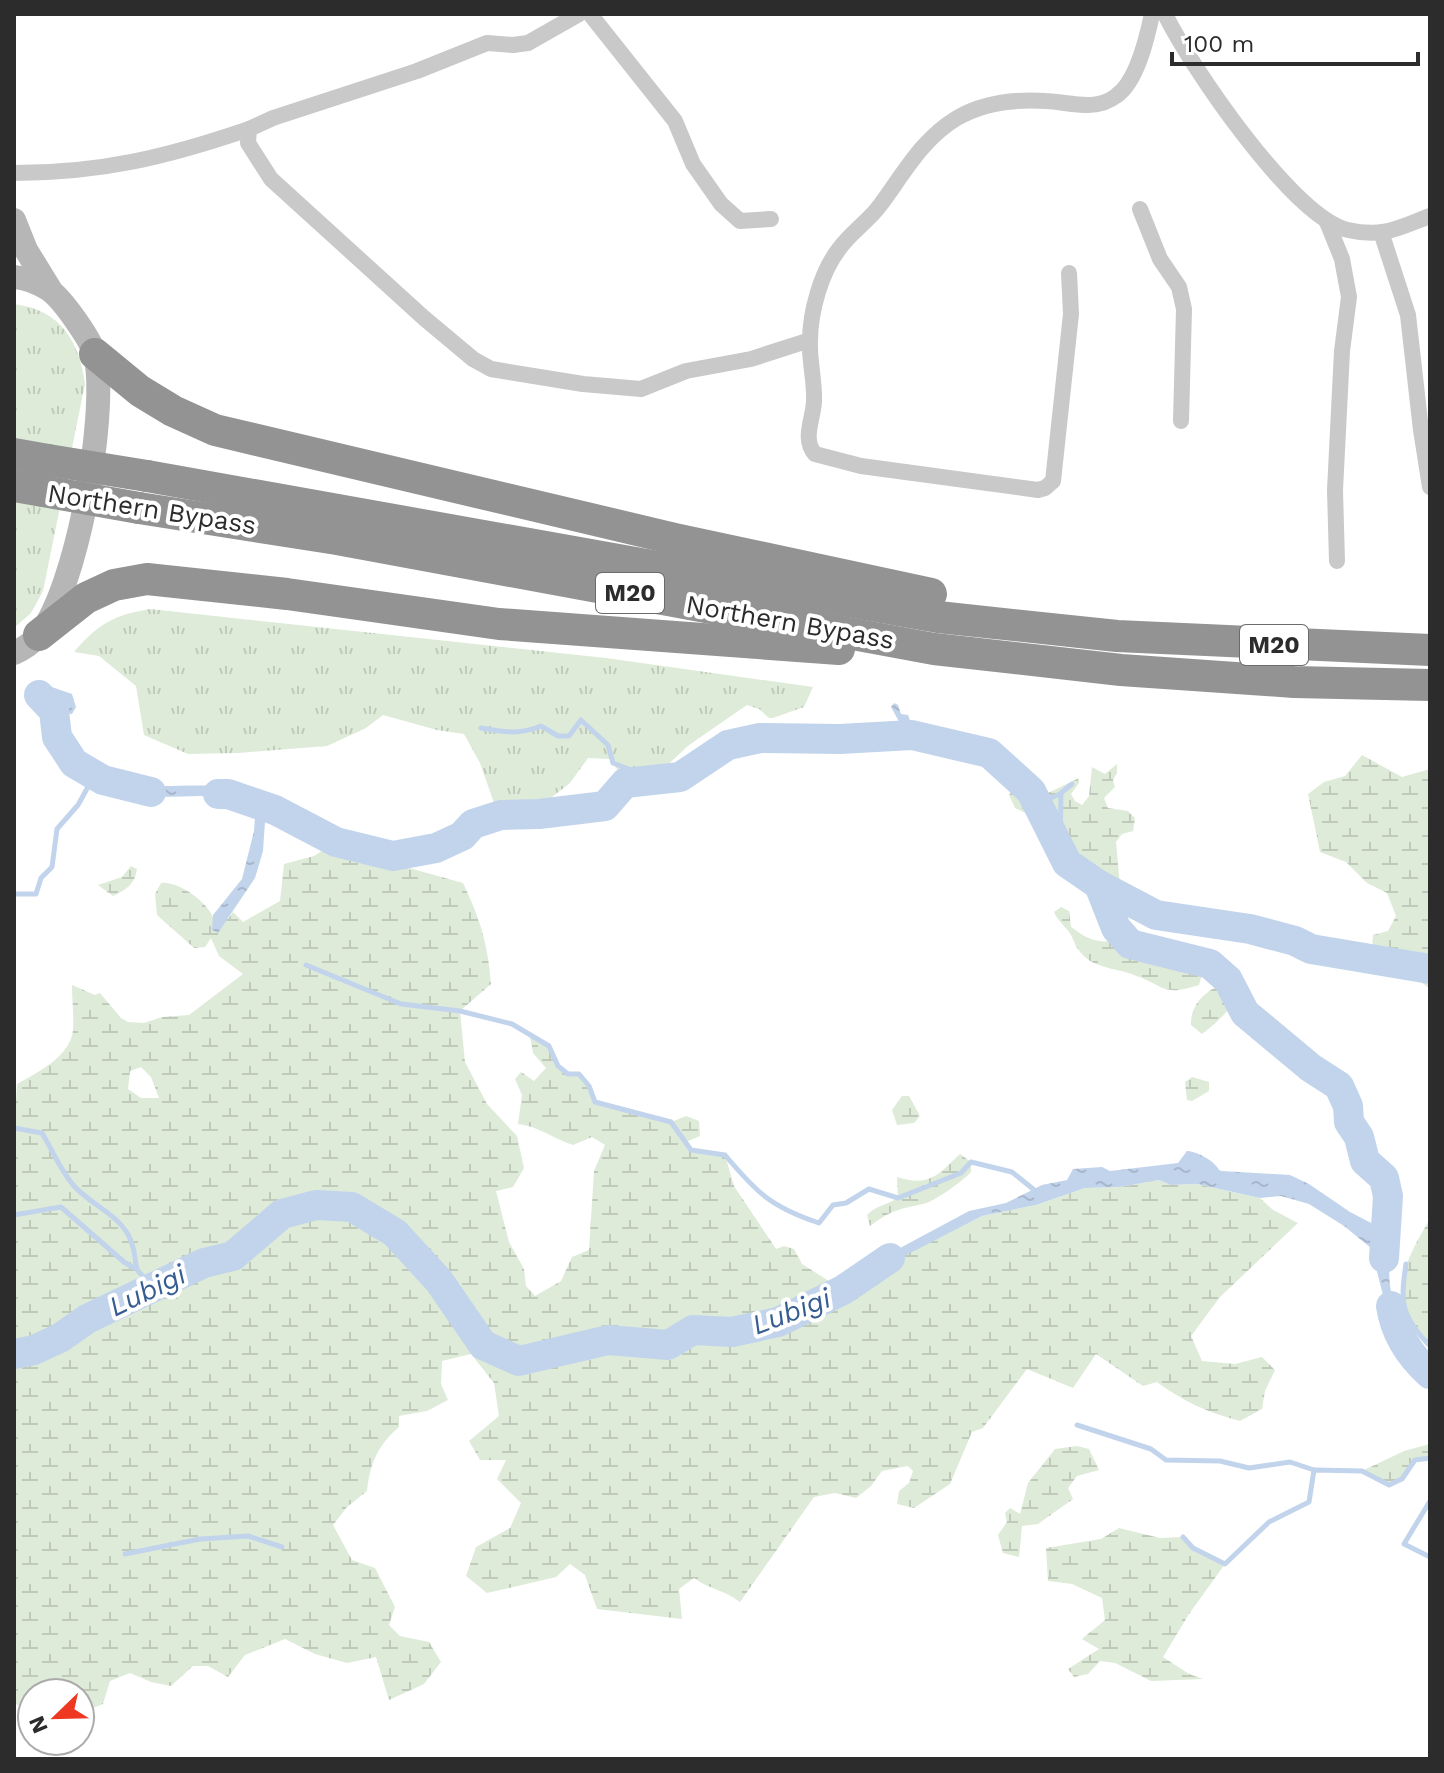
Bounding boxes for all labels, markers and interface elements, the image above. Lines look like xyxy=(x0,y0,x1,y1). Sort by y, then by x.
scale bar xyxy=(1172,16,1418,66)
text: 100 m xyxy=(1184,30,1254,58)
street label: Northern Bypass xyxy=(46,478,258,540)
road number: M20 xyxy=(596,573,664,613)
street label: Northern Bypass xyxy=(684,589,896,655)
road number: M20 xyxy=(1240,625,1308,665)
water label: Lubigi xyxy=(103,1257,192,1323)
water label: Lubigi xyxy=(747,1281,836,1342)
north arrow xyxy=(16,1677,96,1757)
text: N xyxy=(23,1712,53,1737)

